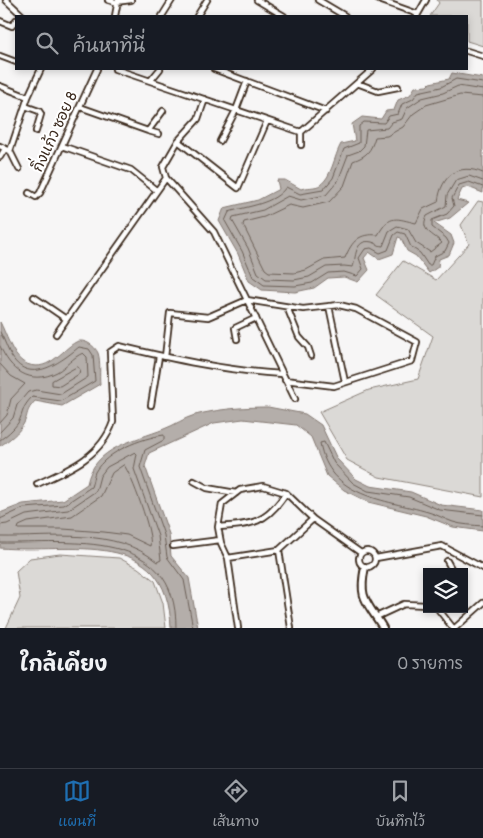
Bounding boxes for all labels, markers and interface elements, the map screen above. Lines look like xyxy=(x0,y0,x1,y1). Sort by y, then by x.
search box xyxy=(15,15,468,70)
icon: search xyxy=(33,29,61,57)
text: ค้นหาที่นี่ xyxy=(73,34,145,58)
street label: กิ่งแก้ว ซอย 8 xyxy=(24,87,82,175)
map controls xyxy=(423,568,468,613)
button: layers xyxy=(423,568,468,613)
text: ใกล้เคียง xyxy=(20,651,107,678)
text: 0 รายการ xyxy=(397,654,463,674)
tab: แผนที่ xyxy=(58,777,96,831)
tab: เส้นทาง xyxy=(213,777,259,831)
tab: บันทึกไว้ xyxy=(376,777,425,831)

